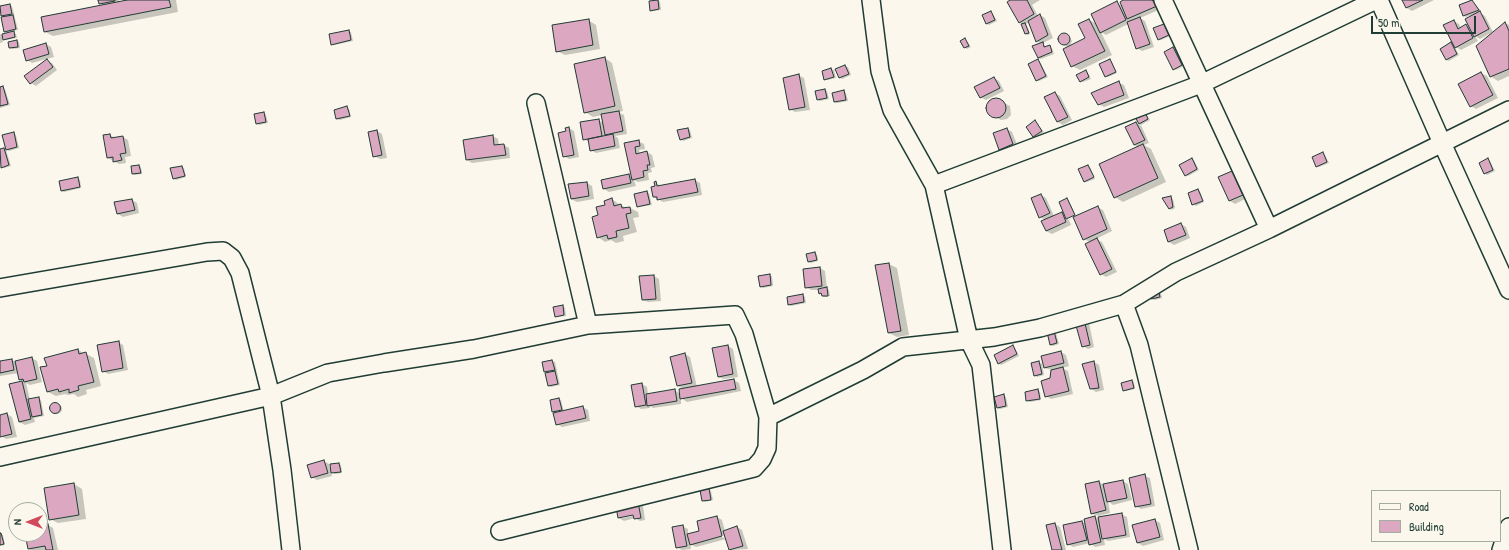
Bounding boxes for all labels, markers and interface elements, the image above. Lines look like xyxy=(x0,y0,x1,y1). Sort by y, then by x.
scale bar xyxy=(1373,8,1478,34)
text: 50 m xyxy=(1378,14,1399,31)
legend xyxy=(1371,490,1501,542)
text: Road xyxy=(1409,498,1429,515)
north arrow xyxy=(8,502,48,542)
text: Building xyxy=(1409,518,1444,535)
text: N xyxy=(10,519,24,525)

